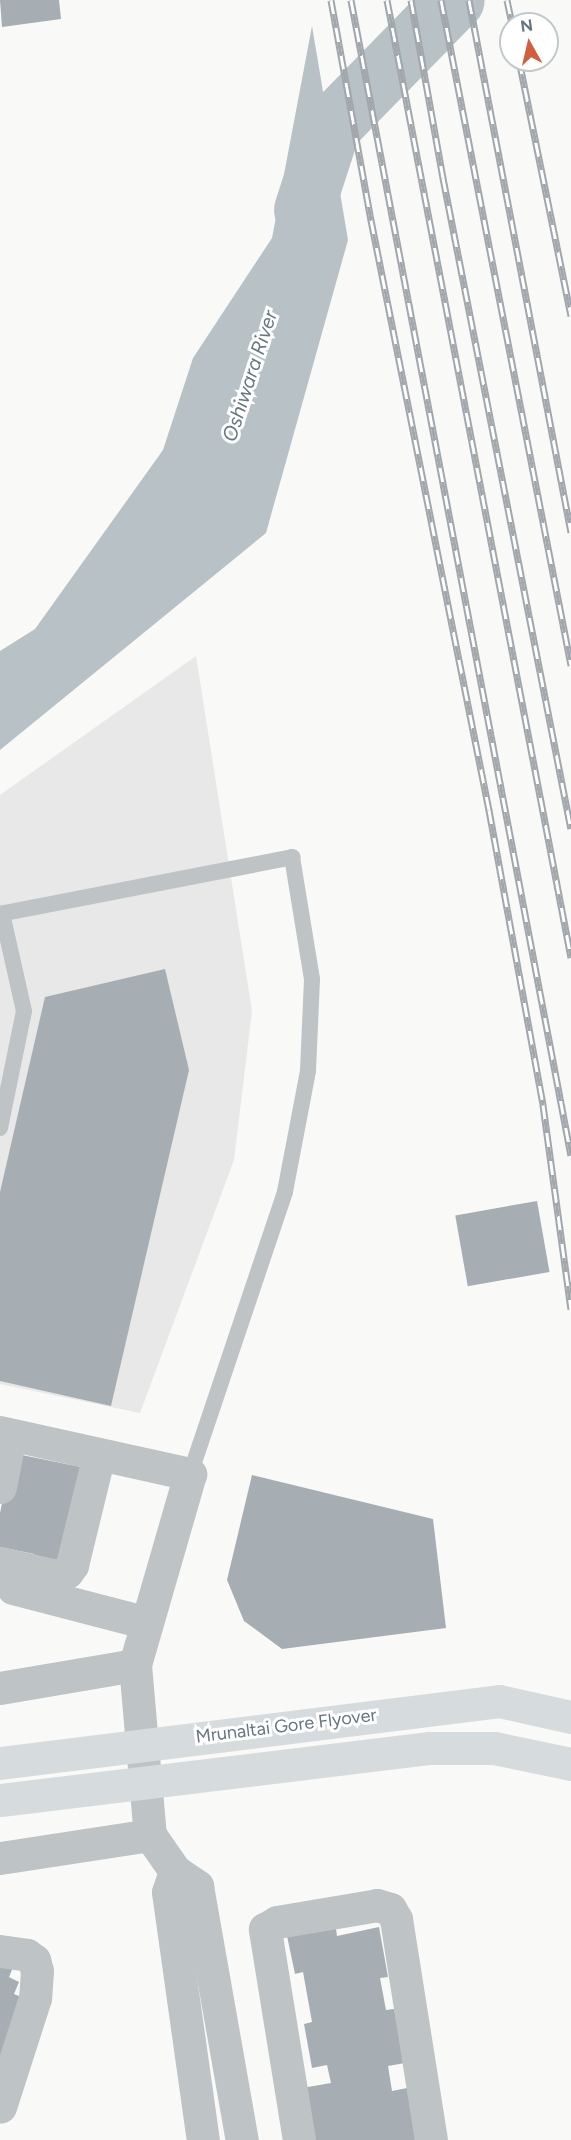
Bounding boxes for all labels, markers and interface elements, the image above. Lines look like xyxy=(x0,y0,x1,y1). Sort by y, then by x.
north arrow xyxy=(499,12,559,72)
text: N xyxy=(519,15,534,36)
water label: Oshiwara River xyxy=(217,307,283,445)
street label: Mrunaltai Gore Flyover xyxy=(194,1704,378,1748)

